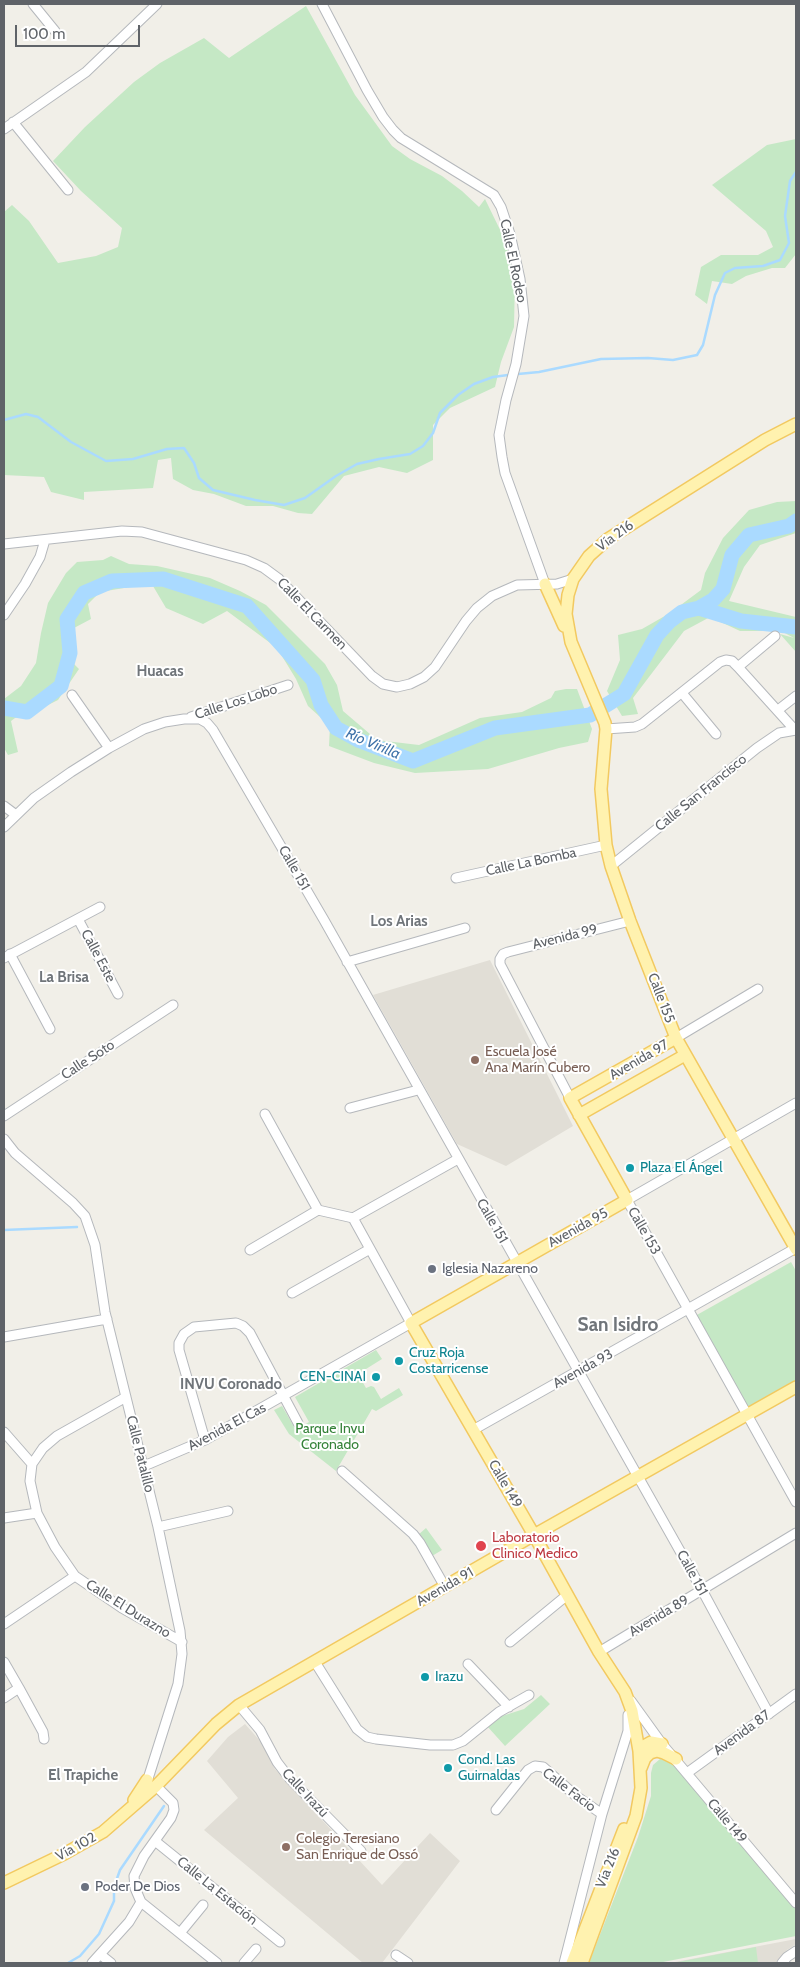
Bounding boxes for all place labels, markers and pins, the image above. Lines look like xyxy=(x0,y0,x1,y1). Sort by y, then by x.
place label: Escuela José Ana Marín Cubero xyxy=(485,1044,590,1076)
marker: Escuela José Ana Marín Cubero xyxy=(469,1054,481,1066)
place label: Plaza El Ángel xyxy=(640,1160,723,1176)
marker: Plaza El Ángel xyxy=(624,1162,636,1174)
place label: Iglesia Nazareno xyxy=(442,1261,538,1277)
marker: Iglesia Nazareno xyxy=(426,1263,438,1275)
place label: Cruz Roja Costarricense xyxy=(409,1345,488,1378)
marker: Cruz Roja Costarricense xyxy=(393,1355,405,1367)
place label: CEN-CINAI xyxy=(300,1369,366,1385)
marker: CEN-CINAI xyxy=(370,1371,382,1383)
place label: Laboratorio Clinico Medico xyxy=(492,1530,578,1562)
marker: Laboratorio Clinico Medico xyxy=(474,1539,488,1553)
place label: Irazu xyxy=(435,1669,463,1685)
marker: Irazu xyxy=(419,1671,431,1683)
place label: Cond. Las Guirnaldas xyxy=(458,1752,520,1784)
marker: Cond. Las Guirnaldas xyxy=(442,1762,454,1774)
place label: Colegio Teresiano San Enrique de Ossó xyxy=(296,1831,418,1864)
marker: Colegio Teresiano San Enrique de Ossó xyxy=(280,1841,292,1853)
place label: Poder De Dios xyxy=(95,1879,180,1895)
marker: Poder De Dios xyxy=(79,1881,91,1893)

